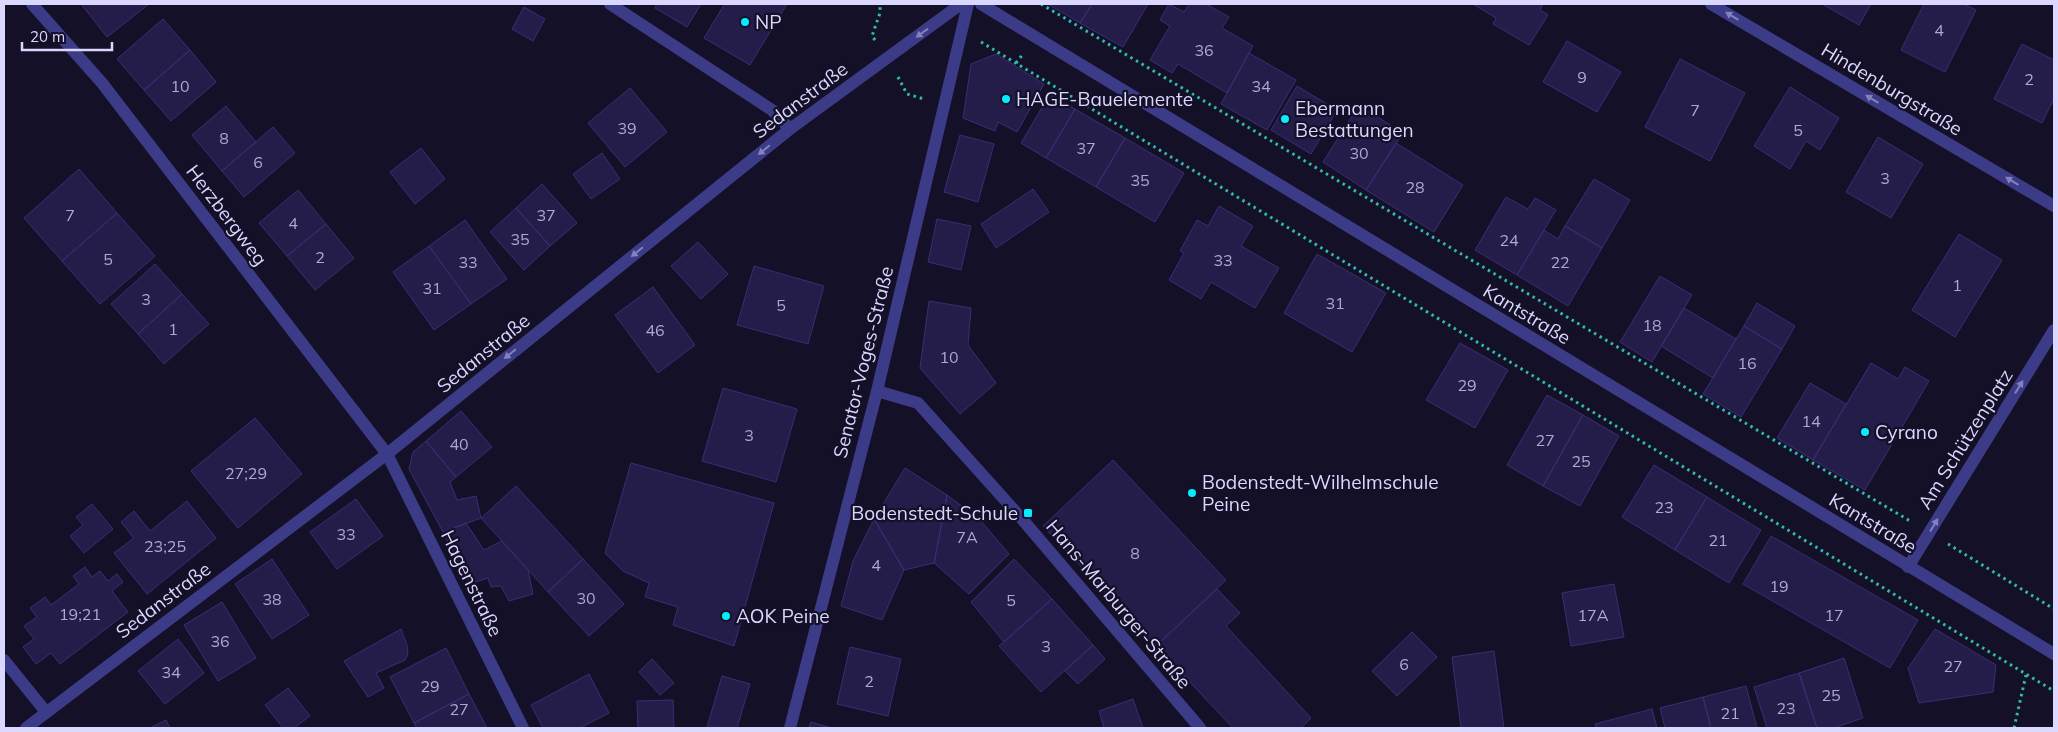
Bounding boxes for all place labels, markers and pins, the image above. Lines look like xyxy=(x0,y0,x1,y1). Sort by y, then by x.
place label: NP xyxy=(755,10,782,34)
marker: NP xyxy=(739,16,751,28)
place label: HAGE-Bauelemente xyxy=(1016,87,1193,111)
marker: HAGE-Bauelemente xyxy=(1000,93,1012,105)
place label: Ebermann Bestattungen xyxy=(1295,96,1414,142)
marker: Ebermann Bestattungen xyxy=(1279,113,1291,125)
place label: Cyrano xyxy=(1875,420,1938,444)
marker: Cyrano xyxy=(1859,426,1871,438)
place label: Bodenstedt-Wilhelmschule Peine xyxy=(1202,470,1439,516)
marker: Bodenstedt-Wilhelmschule Peine xyxy=(1186,487,1198,499)
place label: Bodenstedt-Schule xyxy=(851,501,1018,525)
marker: Bodenstedt-Schule xyxy=(1022,507,1034,519)
place label: AOK Peine xyxy=(736,604,830,628)
marker: AOK Peine xyxy=(720,610,732,622)

